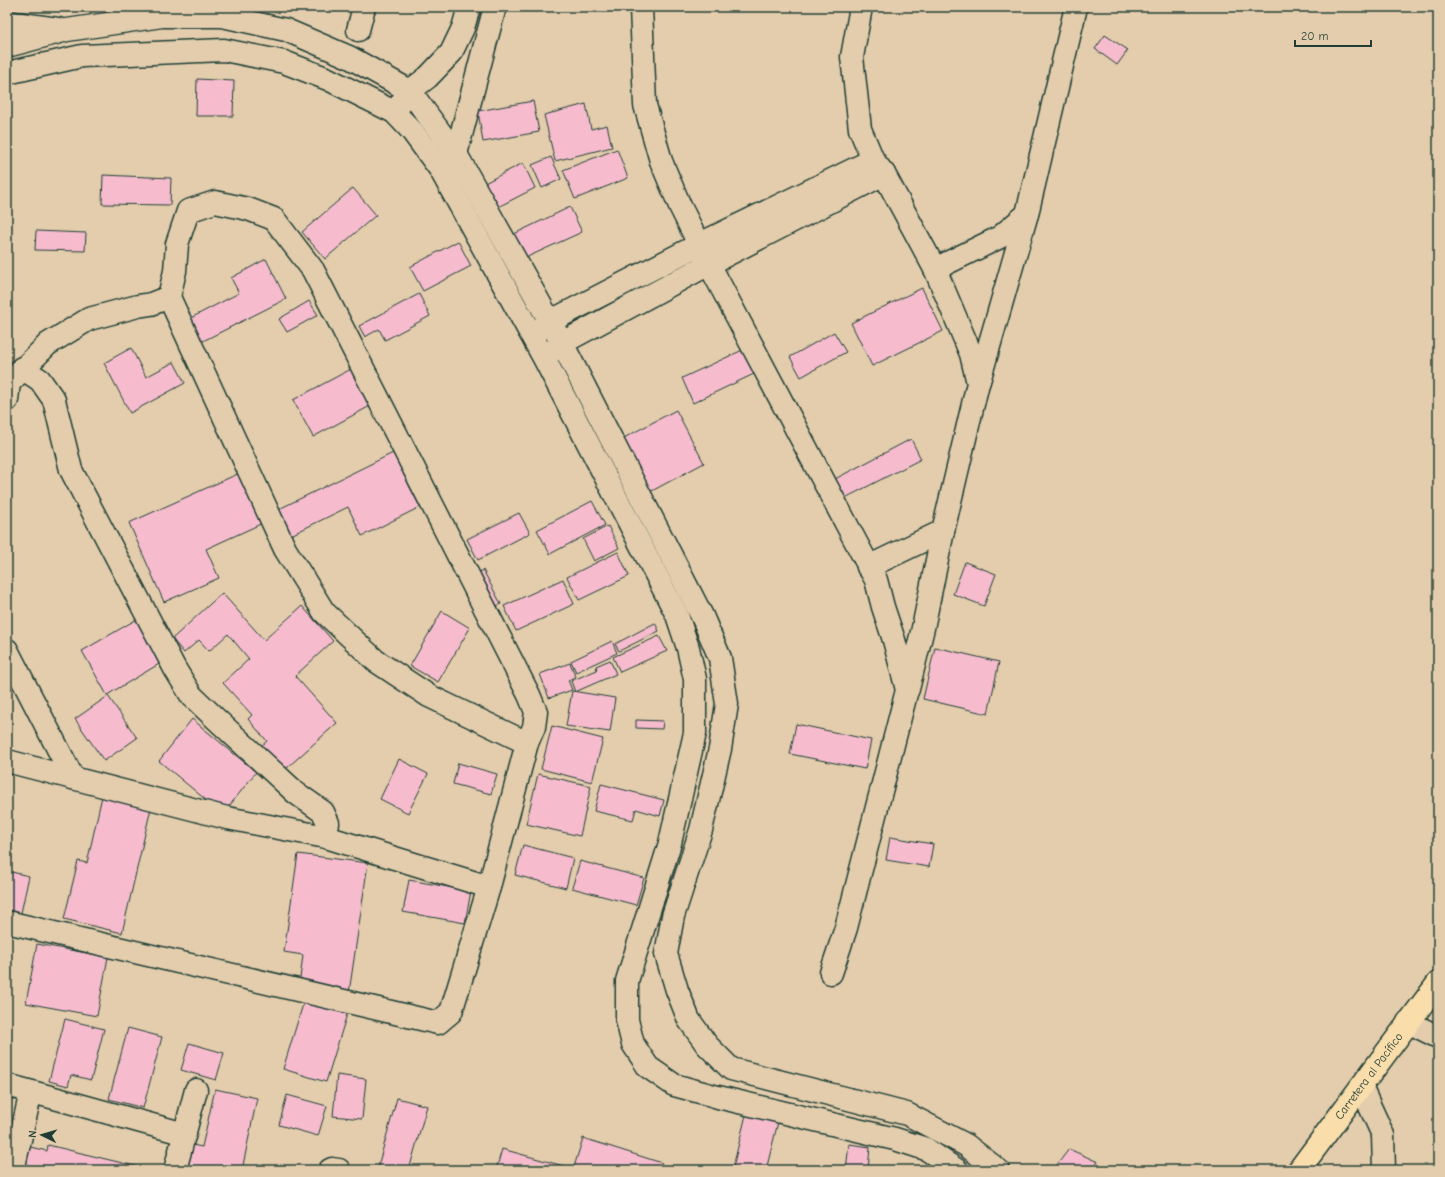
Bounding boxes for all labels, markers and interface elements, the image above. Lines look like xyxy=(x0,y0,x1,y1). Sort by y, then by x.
scale bar xyxy=(1295,22,1371,48)
text: 20 m xyxy=(1301,29,1329,43)
street label: Carretera al Pacífico xyxy=(1332,1030,1406,1122)
north arrow xyxy=(22,1115,62,1155)
text: N xyxy=(26,1130,39,1138)

